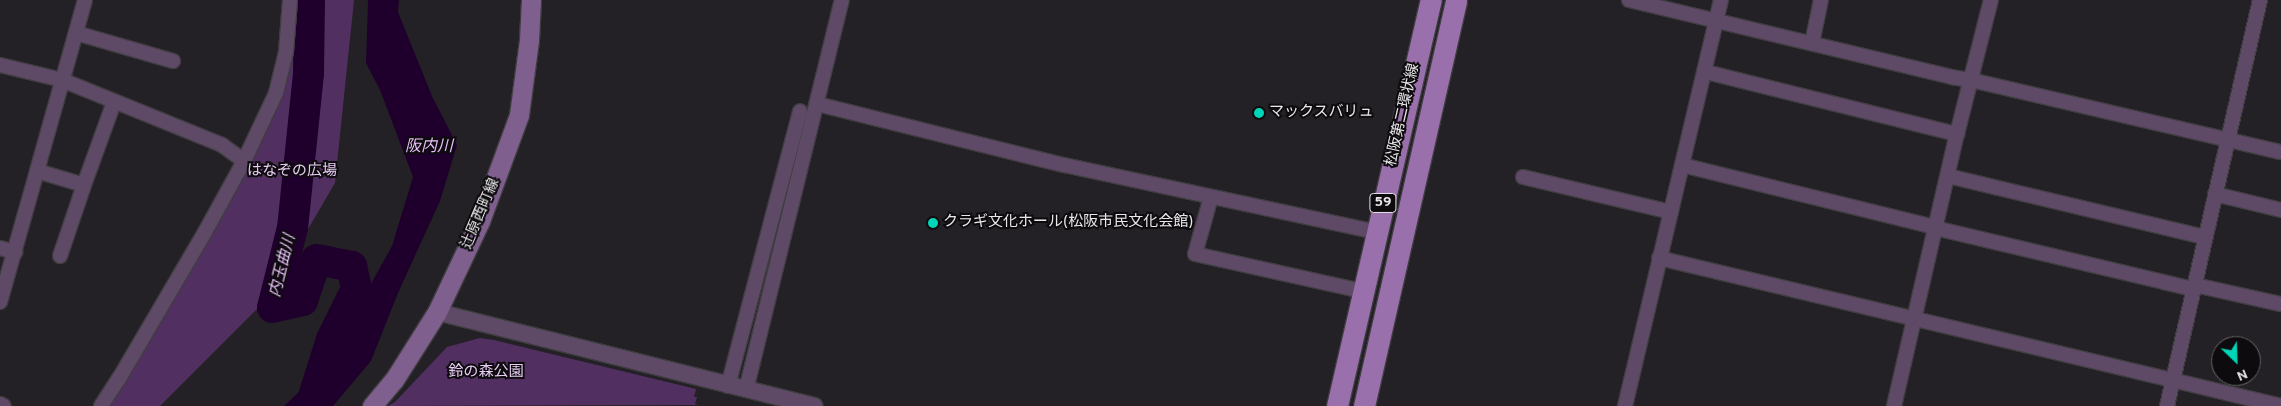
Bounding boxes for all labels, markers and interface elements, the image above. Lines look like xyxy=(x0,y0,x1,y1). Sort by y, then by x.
street label: 松阪第二環状線 xyxy=(1382,62,1424,168)
place label: マックスバリュ xyxy=(1269,104,1374,122)
marker: マックスバリュ xyxy=(1253,107,1265,119)
water label: 阪内川 xyxy=(405,137,453,157)
park label: はなぞの広場 xyxy=(247,163,337,181)
street label: 辻原西町線 xyxy=(458,176,504,252)
road number: 59 xyxy=(1369,192,1397,214)
place label: クラギ文化ホール(松阪市民文化会館) xyxy=(943,214,1193,232)
marker: クラギ文化ホール(松阪市民文化会館) xyxy=(927,217,939,229)
water label: 内玉曲川 xyxy=(266,233,300,299)
north arrow xyxy=(2211,336,2261,386)
park label: 鈴の森公園 xyxy=(449,364,523,382)
text: N xyxy=(2234,364,2250,384)

